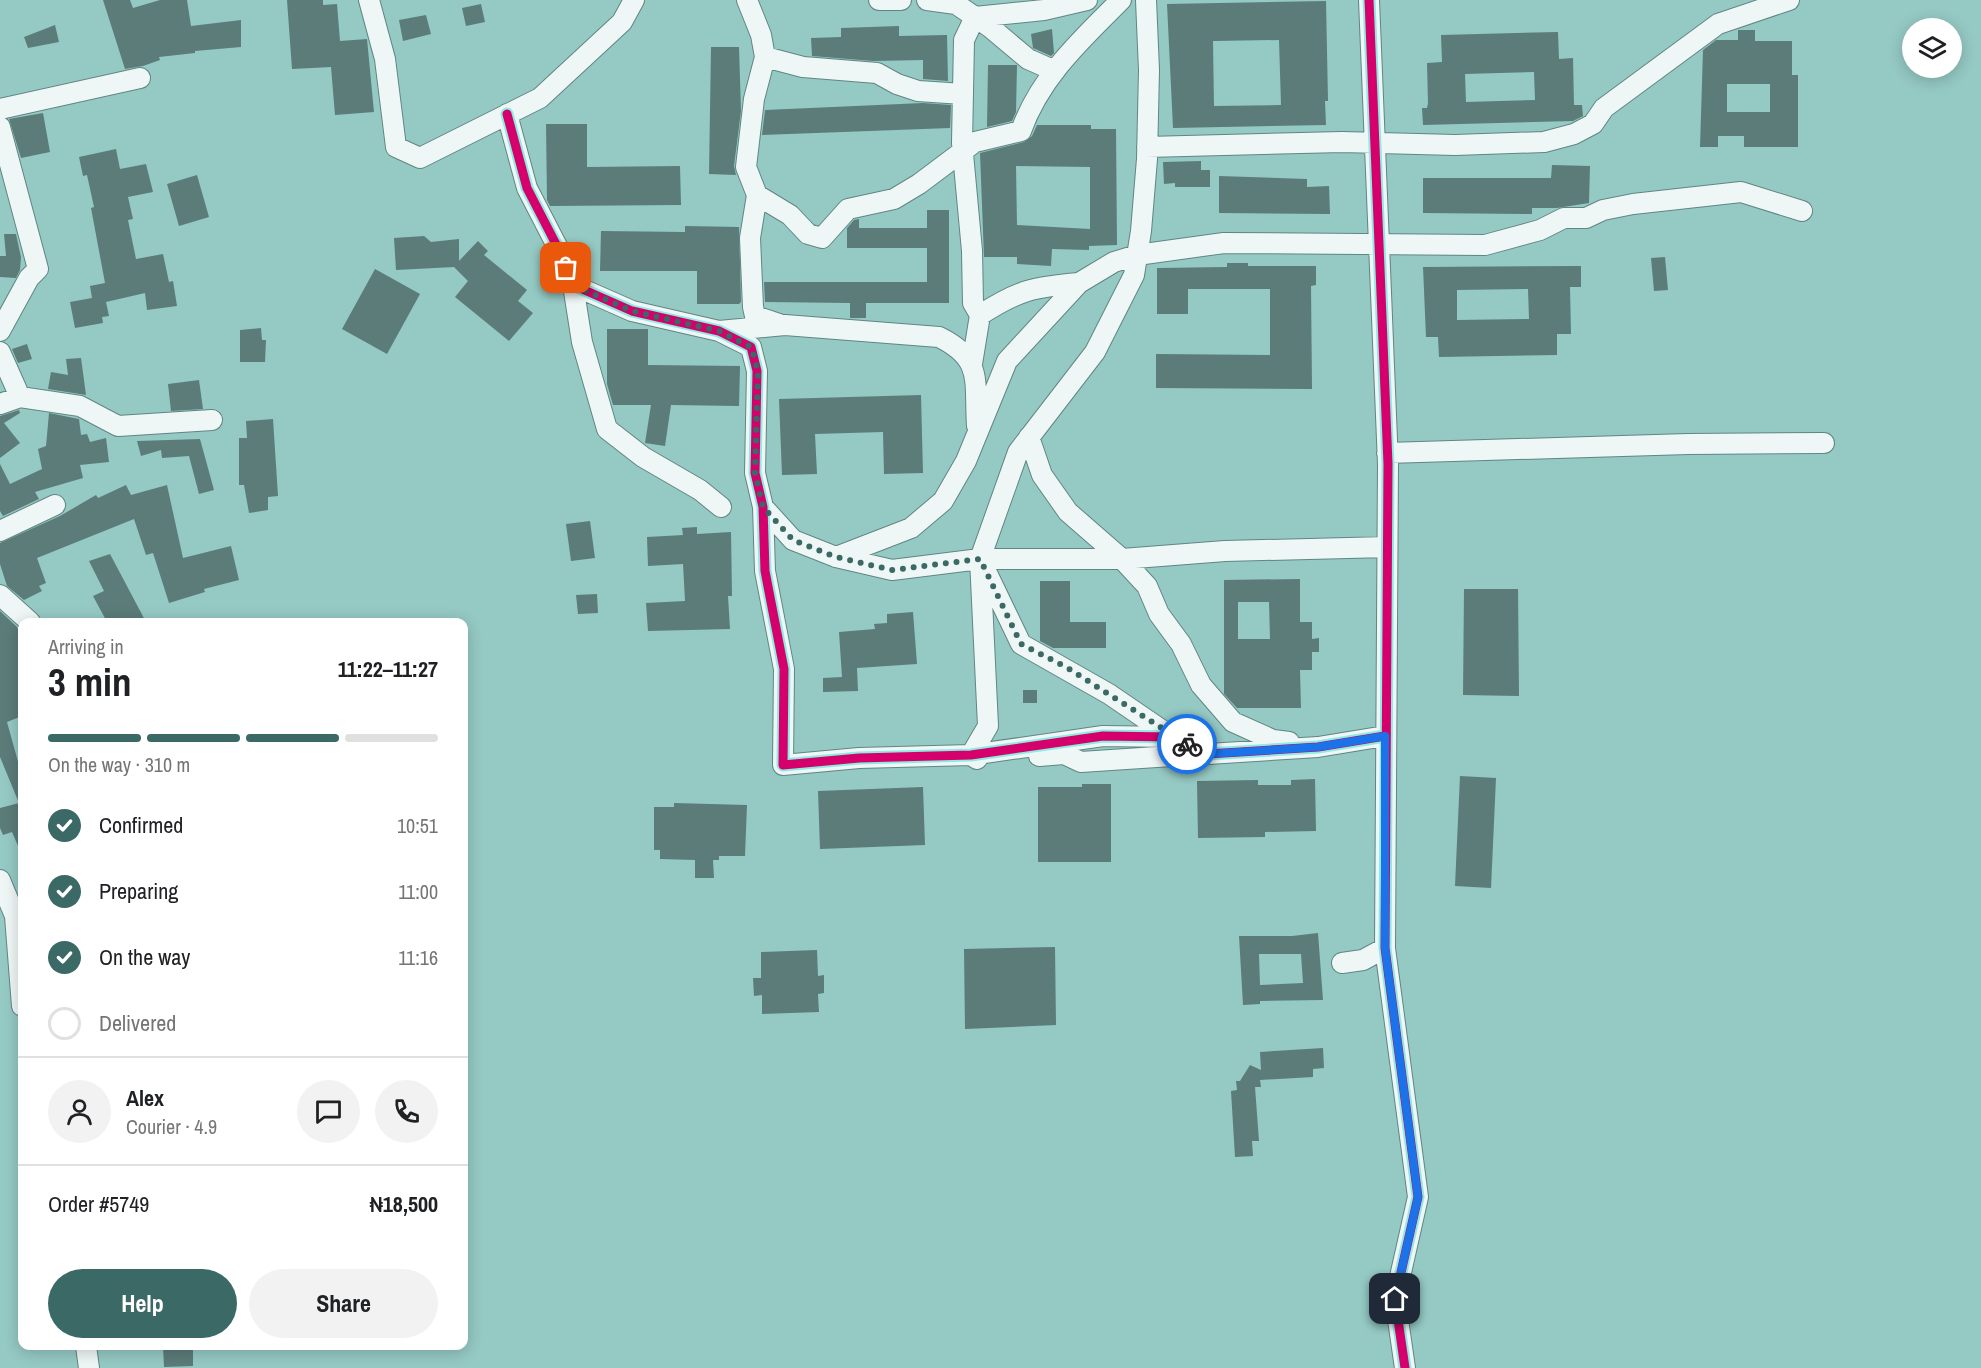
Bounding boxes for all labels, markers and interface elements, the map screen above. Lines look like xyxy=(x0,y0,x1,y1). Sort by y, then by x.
map controls xyxy=(1902,18,1962,78)
button: layers xyxy=(1902,18,1962,78)
pin xyxy=(540,242,591,293)
icon: bag xyxy=(549,251,582,284)
text: Arriving in xyxy=(48,633,124,660)
text: 11:22–11:27 xyxy=(338,654,438,684)
text: 3 min xyxy=(48,656,132,708)
courier xyxy=(1157,714,1217,774)
icon: bike xyxy=(1171,728,1204,761)
text: On the way · 310 m xyxy=(48,751,190,778)
icon: check xyxy=(48,809,81,842)
text: Confirmed xyxy=(99,810,183,840)
text: 10:51 xyxy=(397,812,438,839)
icon: check xyxy=(48,875,81,908)
text: Preparing xyxy=(99,876,178,906)
text: 11:00 xyxy=(398,878,438,905)
icon: check xyxy=(48,941,81,974)
text: On the way xyxy=(99,942,190,972)
text: 11:16 xyxy=(398,944,438,971)
text: Delivered xyxy=(99,1008,176,1038)
button: person xyxy=(48,1080,111,1143)
button: chat xyxy=(297,1080,360,1143)
button: phone xyxy=(375,1080,438,1143)
text: Alex xyxy=(126,1083,164,1113)
text: Courier · 4.9 xyxy=(126,1113,217,1140)
text: Order #5749 xyxy=(48,1189,149,1219)
text: ₦18,500 xyxy=(370,1189,438,1219)
button: Help xyxy=(48,1269,237,1338)
button: Share xyxy=(249,1269,438,1338)
pin xyxy=(1369,1273,1420,1324)
icon: home xyxy=(1378,1282,1411,1315)

